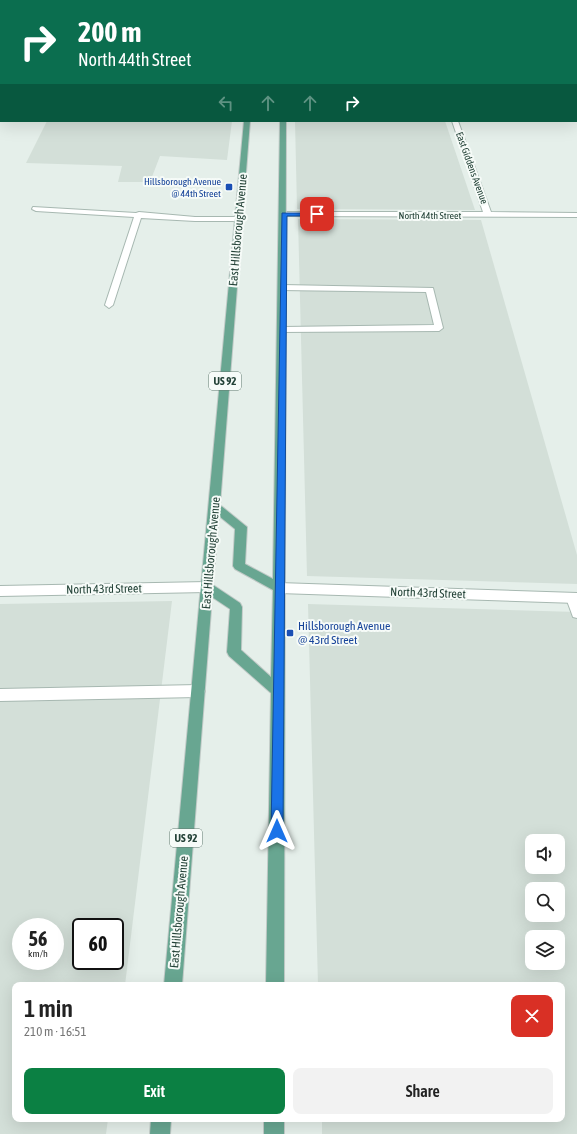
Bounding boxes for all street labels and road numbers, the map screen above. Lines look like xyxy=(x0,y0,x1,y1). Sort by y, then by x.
street label: East Giddens Avenue xyxy=(454,131,490,206)
street label: East Hillsborough Avenue xyxy=(226,173,250,287)
street label: North 44th Street xyxy=(399,210,462,221)
road number: US 92 xyxy=(209,372,241,390)
street label: East Hillsborough Avenue xyxy=(199,496,223,610)
street label: North 43rd Street xyxy=(66,581,142,597)
street label: North 43rd Street xyxy=(390,585,467,601)
road number: US 92 xyxy=(170,829,202,847)
street label: East Hillsborough Avenue xyxy=(167,855,191,969)

